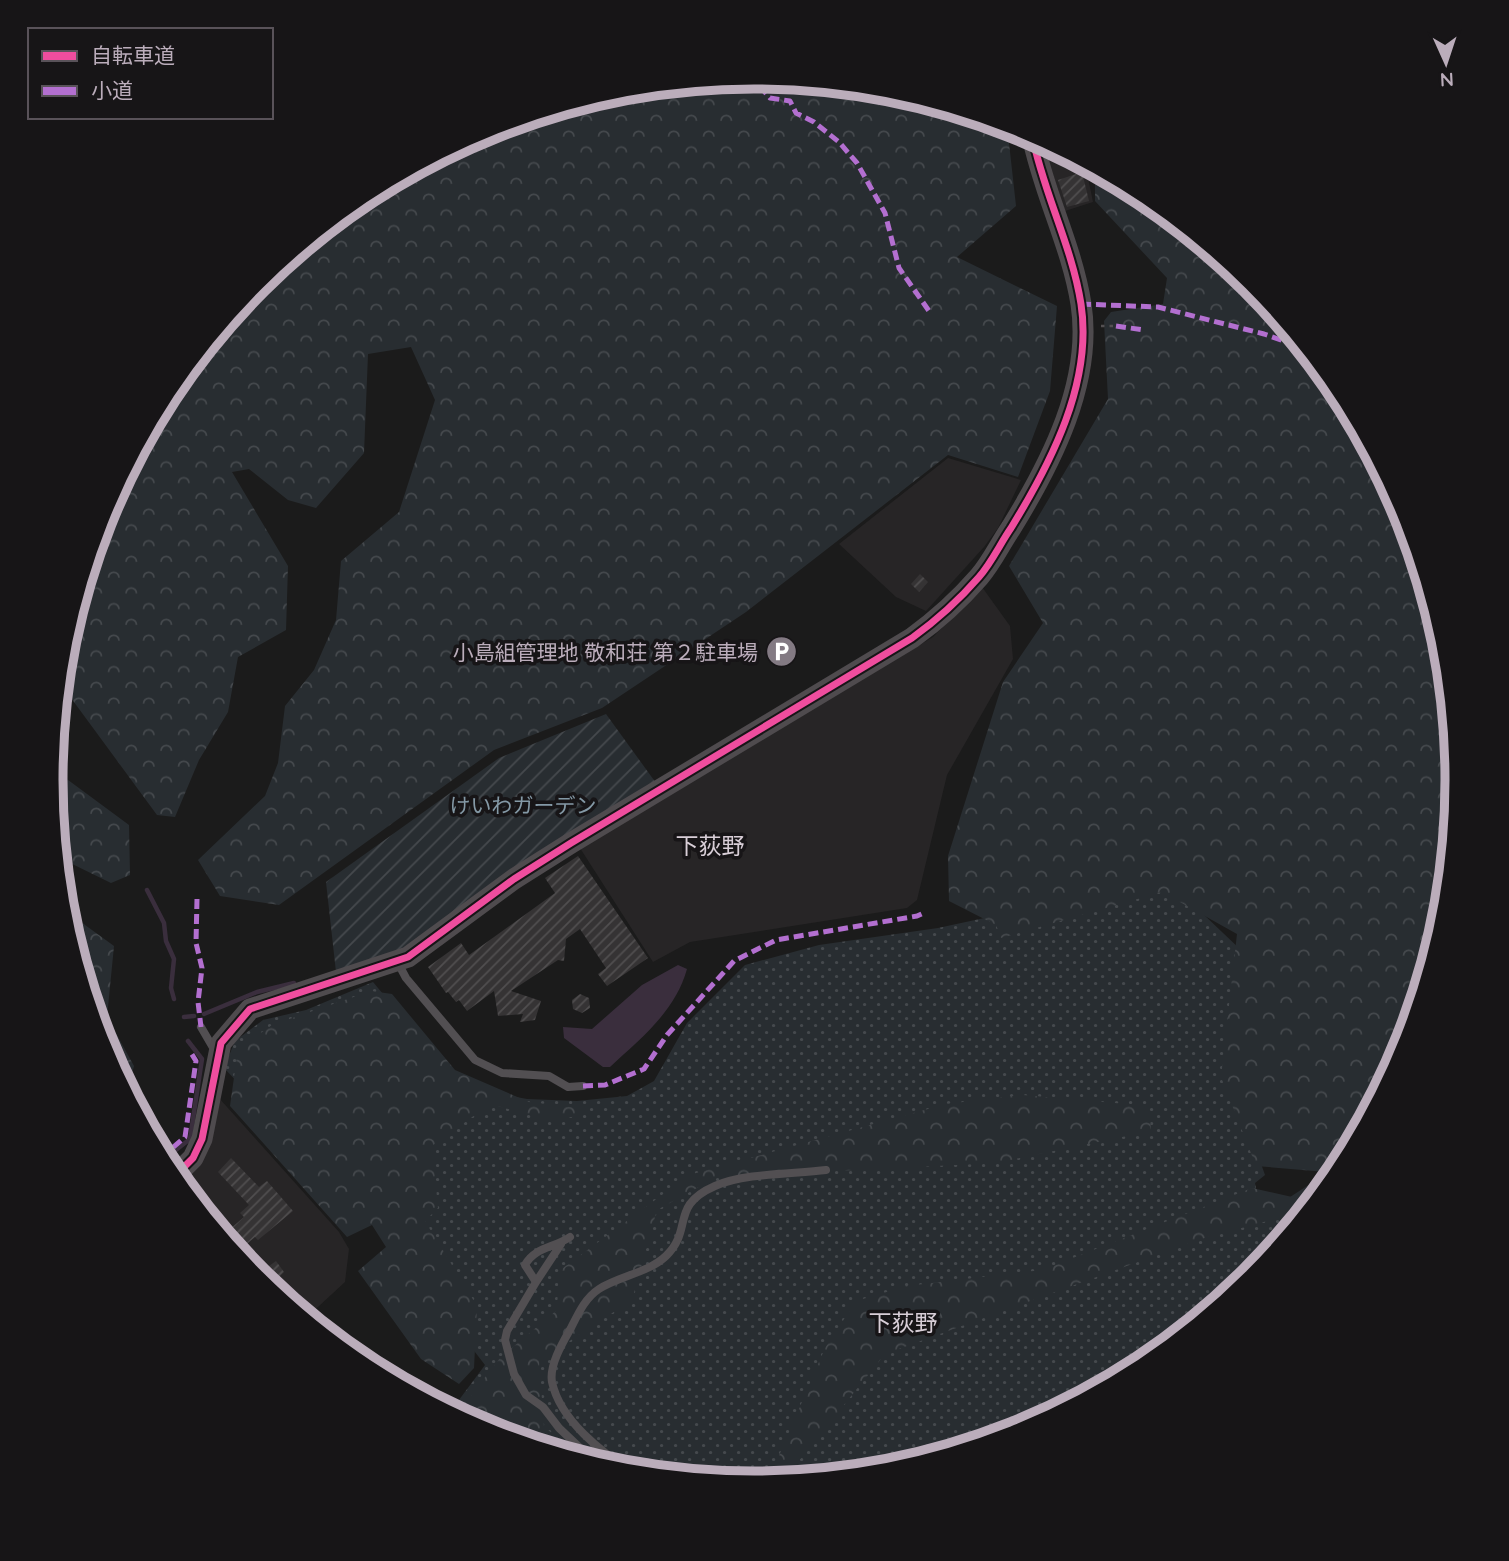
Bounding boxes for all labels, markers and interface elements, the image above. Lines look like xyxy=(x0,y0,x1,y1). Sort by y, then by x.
legend xyxy=(28,28,273,119)
north arrow xyxy=(1411,28,1481,98)
text: 自転車道 xyxy=(91,42,175,68)
text: N xyxy=(1439,68,1454,92)
text: 小道 xyxy=(91,77,133,103)
parking icon: 小島組管理地 敬和荘 第２駐車場 xyxy=(764,635,798,669)
place label: 小島組管理地 敬和荘 第２駐車場 xyxy=(453,639,758,665)
park label: けいわガーデン xyxy=(450,792,597,818)
district label: 下荻野 xyxy=(676,831,745,860)
district label: 下荻野 xyxy=(869,1308,938,1337)

